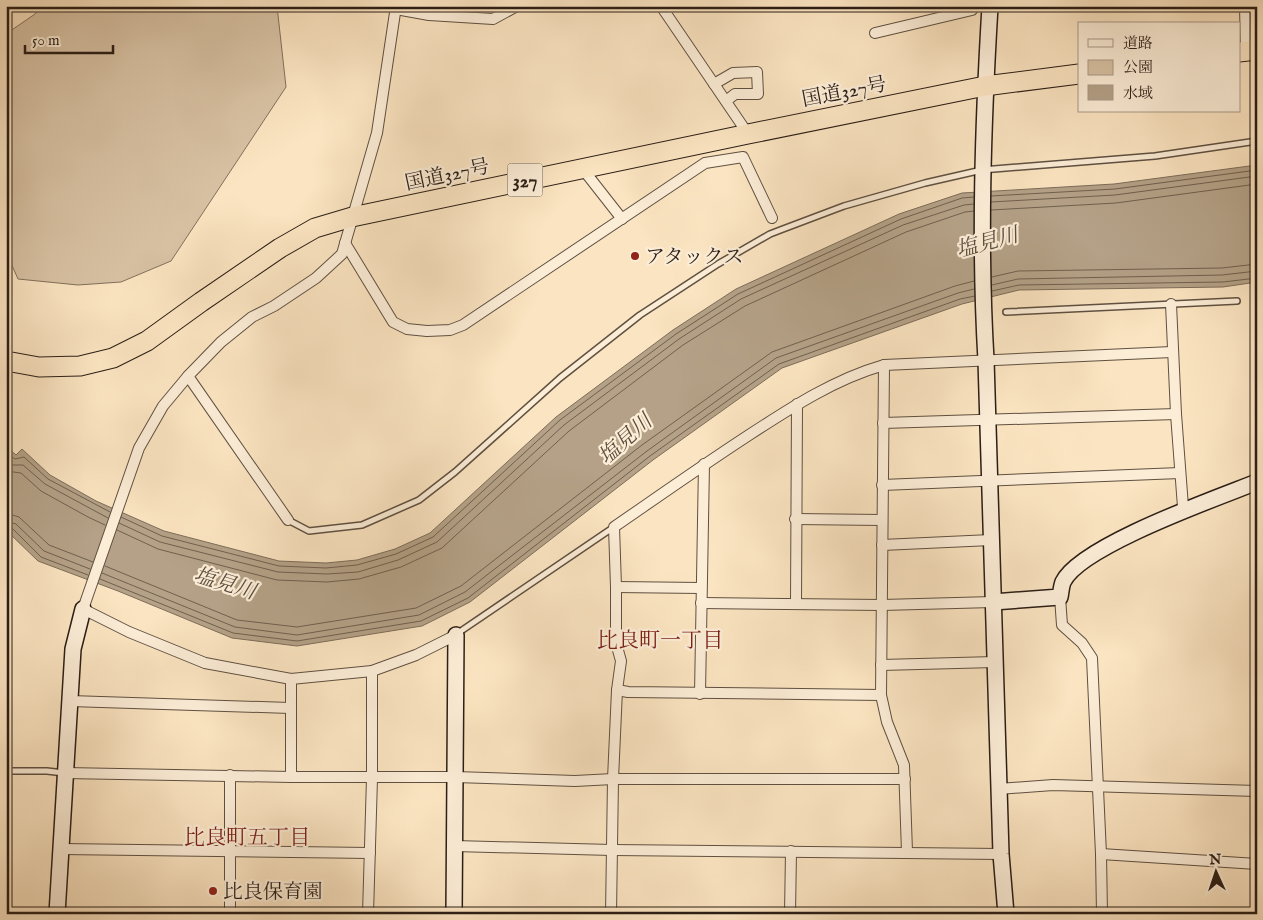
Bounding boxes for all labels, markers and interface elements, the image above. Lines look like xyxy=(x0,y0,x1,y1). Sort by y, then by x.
scale bar xyxy=(25,22,112,54)
legend xyxy=(1078,22,1240,112)
text: 50 m xyxy=(32,31,60,50)
text: 道路 xyxy=(1123,34,1153,53)
text: 公園 xyxy=(1123,58,1153,77)
street label: 国道327号 xyxy=(800,72,889,113)
text: 水域 xyxy=(1123,84,1153,103)
street label: 国道327号 xyxy=(403,154,492,197)
road number: 327 xyxy=(508,164,542,196)
water label: 塩見川 xyxy=(953,222,1023,265)
place label: アタックス xyxy=(645,245,743,270)
marker: アタックス xyxy=(629,250,641,262)
water label: 塩見川 xyxy=(594,408,660,471)
water label: 塩見川 xyxy=(190,562,261,607)
district label: 比良町一丁目 xyxy=(597,628,723,655)
district label: 比良町五丁目 xyxy=(184,825,310,852)
north arrow xyxy=(1190,848,1240,898)
text: N xyxy=(1208,851,1222,869)
place label: 比良保育園 xyxy=(223,880,323,905)
marker: 比良保育園 xyxy=(207,885,219,897)

